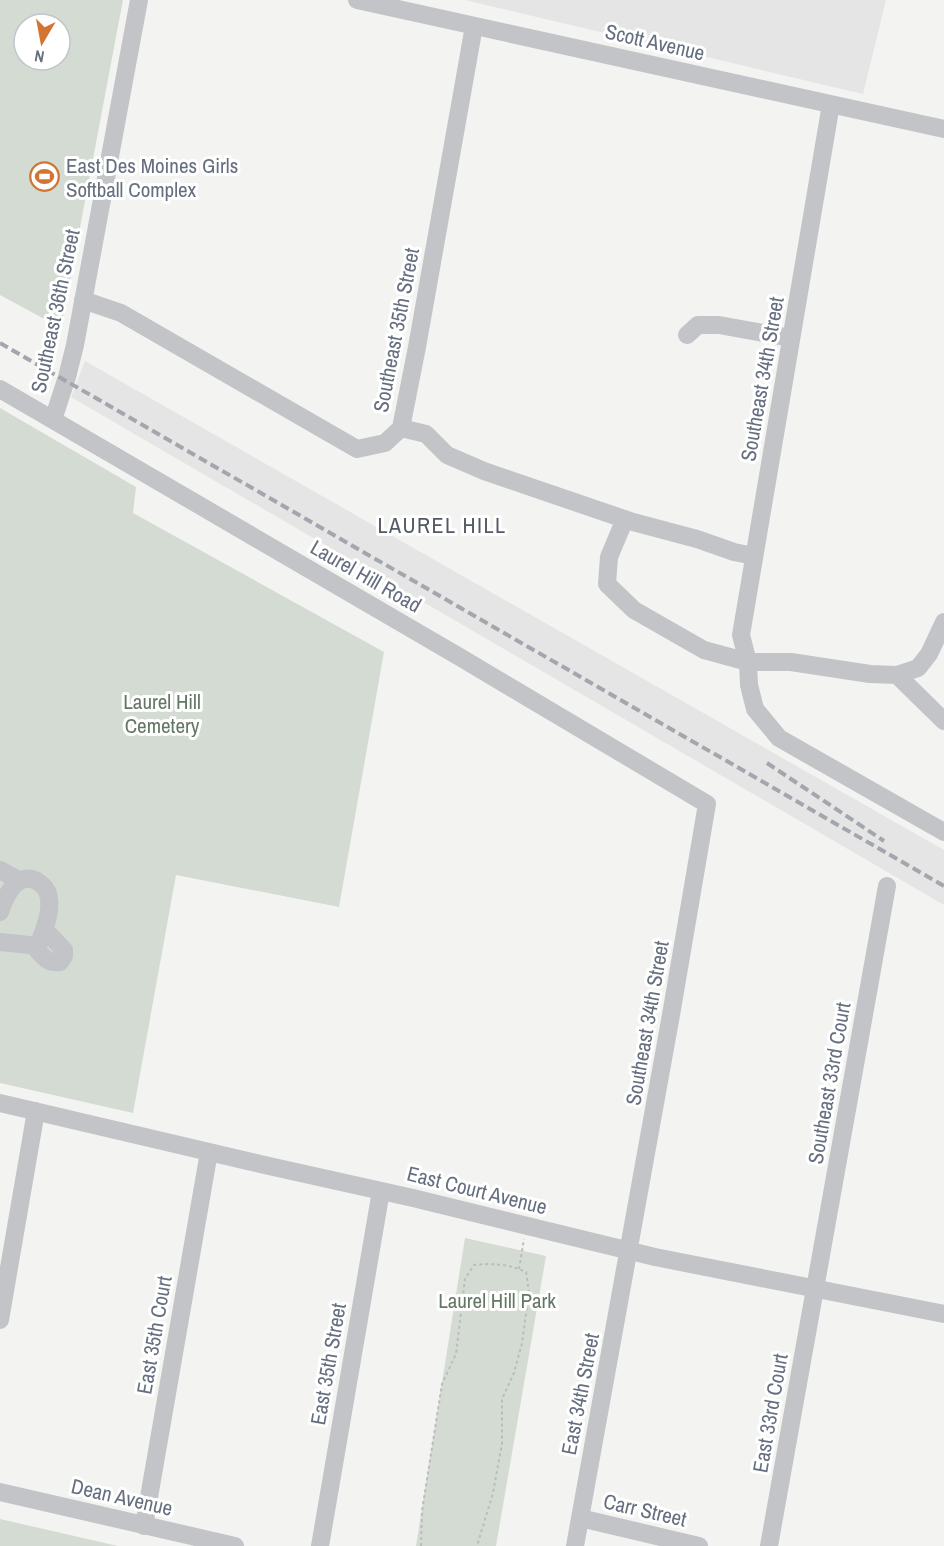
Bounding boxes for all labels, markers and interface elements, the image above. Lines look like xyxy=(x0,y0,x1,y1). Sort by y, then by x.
north arrow xyxy=(12,12,72,72)
street label: Scott Avenue xyxy=(602,16,708,68)
text: N xyxy=(33,45,46,68)
place label: East Des Moines Girls Softball Complex xyxy=(66,151,238,204)
sports icon: East Des Moines Girls Softball Complex xyxy=(29,161,61,193)
street label: Southeast 36th Street xyxy=(23,226,87,395)
street label: Southeast 35th Street xyxy=(366,245,426,415)
street label: Southeast 34th Street xyxy=(733,294,791,464)
district label: LAUREL HILL xyxy=(377,510,507,540)
street label: Laurel Hill Road xyxy=(305,533,427,619)
park label: Laurel Hill Cemetery xyxy=(123,687,201,740)
street label: Southeast 34th Street xyxy=(618,938,676,1108)
street label: Southeast 33rd Court xyxy=(801,1000,858,1166)
street label: East Court Avenue xyxy=(404,1159,550,1221)
street label: East 35th Court xyxy=(129,1273,179,1396)
park label: Laurel Hill Park xyxy=(438,1286,556,1315)
street label: East 35th Street xyxy=(303,1300,353,1427)
street label: East 34th Street xyxy=(554,1330,606,1457)
street label: East 33rd Court xyxy=(745,1351,795,1475)
street label: Dean Avenue xyxy=(68,1471,176,1523)
street label: Carr Street xyxy=(601,1486,689,1534)

